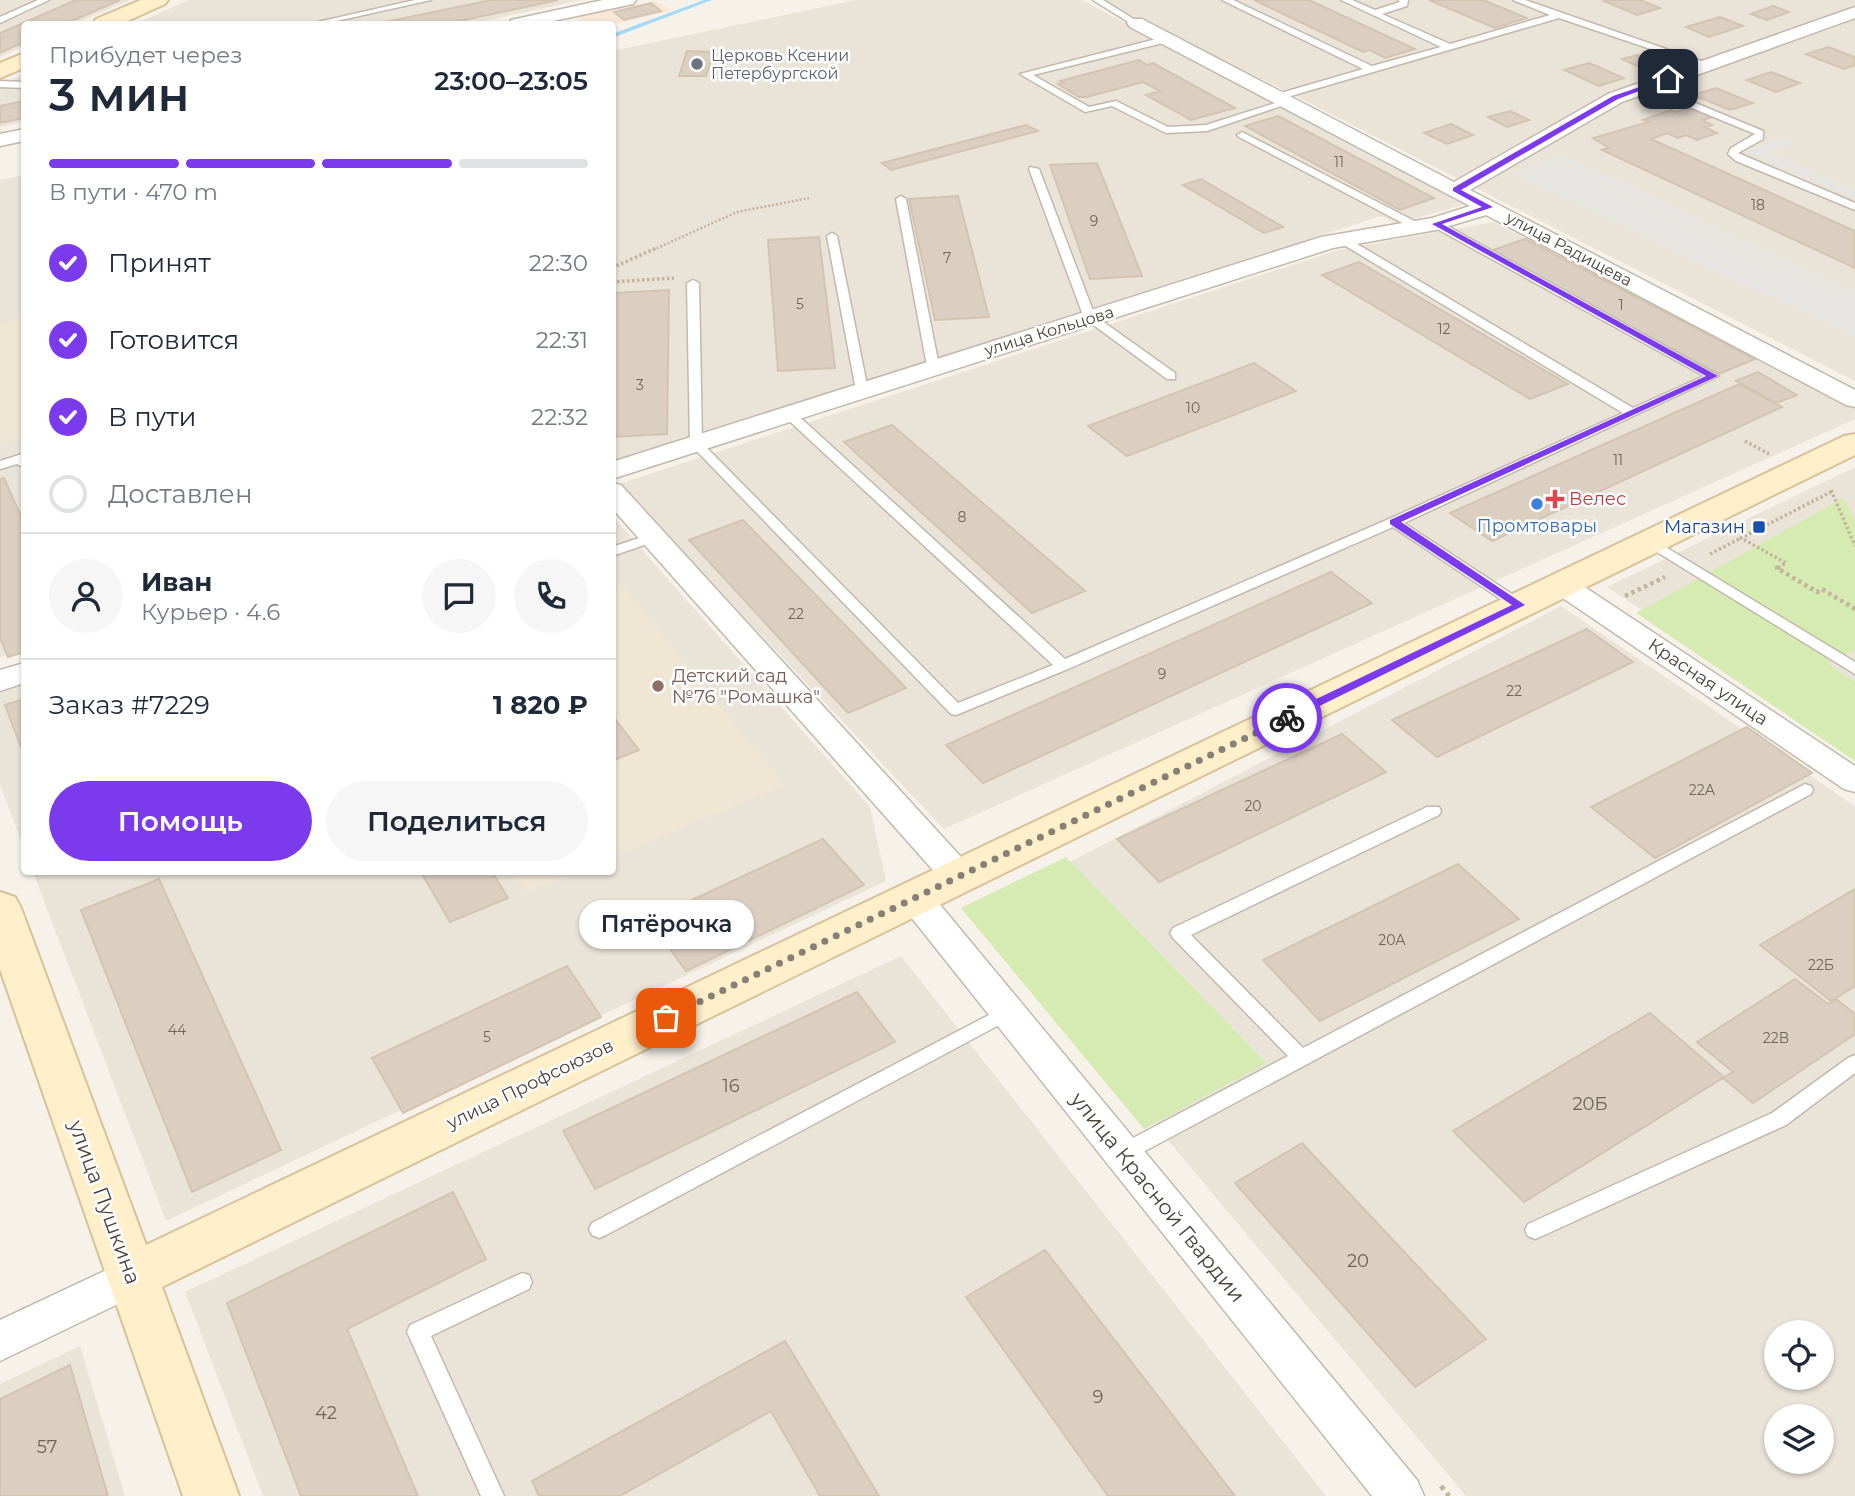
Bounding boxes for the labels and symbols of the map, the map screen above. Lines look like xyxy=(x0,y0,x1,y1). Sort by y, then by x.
place label: Церковь Ксении Петербургской xyxy=(711,46,849,83)
pin xyxy=(1638,49,1698,109)
marker: Церковь Ксении Петербургской xyxy=(689,56,705,72)
house number: 11 xyxy=(1334,153,1344,171)
house number: 18 xyxy=(1751,196,1765,214)
street label: улица Радищева xyxy=(1502,207,1635,290)
house number: 9 xyxy=(1090,212,1098,230)
house number: 7 xyxy=(943,249,951,267)
house number: 5 xyxy=(796,295,804,313)
house number: 1 xyxy=(1618,296,1624,314)
street label: улица Кольцова xyxy=(981,302,1116,360)
house number: 12 xyxy=(1437,320,1451,338)
house number: 3 xyxy=(636,376,644,394)
house number: 10 xyxy=(1186,399,1200,417)
house number: 11 xyxy=(1613,451,1623,469)
place label: Велес xyxy=(1569,488,1626,510)
marker: Велес xyxy=(1547,491,1563,507)
marker: Промтовары xyxy=(1529,496,1545,512)
house number: 8 xyxy=(958,508,967,526)
place label: Промтовары xyxy=(1477,515,1597,537)
place label: Магазин xyxy=(1664,516,1745,538)
marker: Магазин xyxy=(1751,519,1767,535)
house number: 22 xyxy=(788,605,804,623)
street label: Красная улица xyxy=(1644,634,1772,730)
place label: Детский сад №76 "Ромашка" xyxy=(672,665,820,708)
house number: 9 xyxy=(1158,665,1166,683)
marker: Детский сад №76 "Ромашка" xyxy=(650,678,666,694)
house number: 22 xyxy=(1506,682,1522,700)
courier xyxy=(1252,683,1322,753)
house number: 22А xyxy=(1689,781,1716,799)
house number: 20 xyxy=(1244,797,1262,815)
callout: Пятёрочка xyxy=(578,899,754,948)
house number: 20А xyxy=(1378,931,1406,949)
house number: 22Б xyxy=(1808,956,1834,974)
pin xyxy=(636,988,696,1048)
house number: 44 xyxy=(168,1021,187,1039)
house number: 5 xyxy=(483,1028,491,1046)
house number: 22В xyxy=(1763,1029,1789,1047)
street label: улица Профсоюзов xyxy=(442,1034,617,1134)
house number: 16 xyxy=(722,1075,740,1097)
street label: улица Красной Гвардии xyxy=(1065,1086,1250,1307)
house number: 20Б xyxy=(1572,1093,1608,1115)
street label: улица Пушкина xyxy=(63,1116,146,1287)
house number: 20 xyxy=(1347,1250,1369,1272)
house number: 9 xyxy=(1093,1386,1104,1408)
house number: 42 xyxy=(315,1402,337,1424)
house number: 57 xyxy=(37,1436,57,1458)

